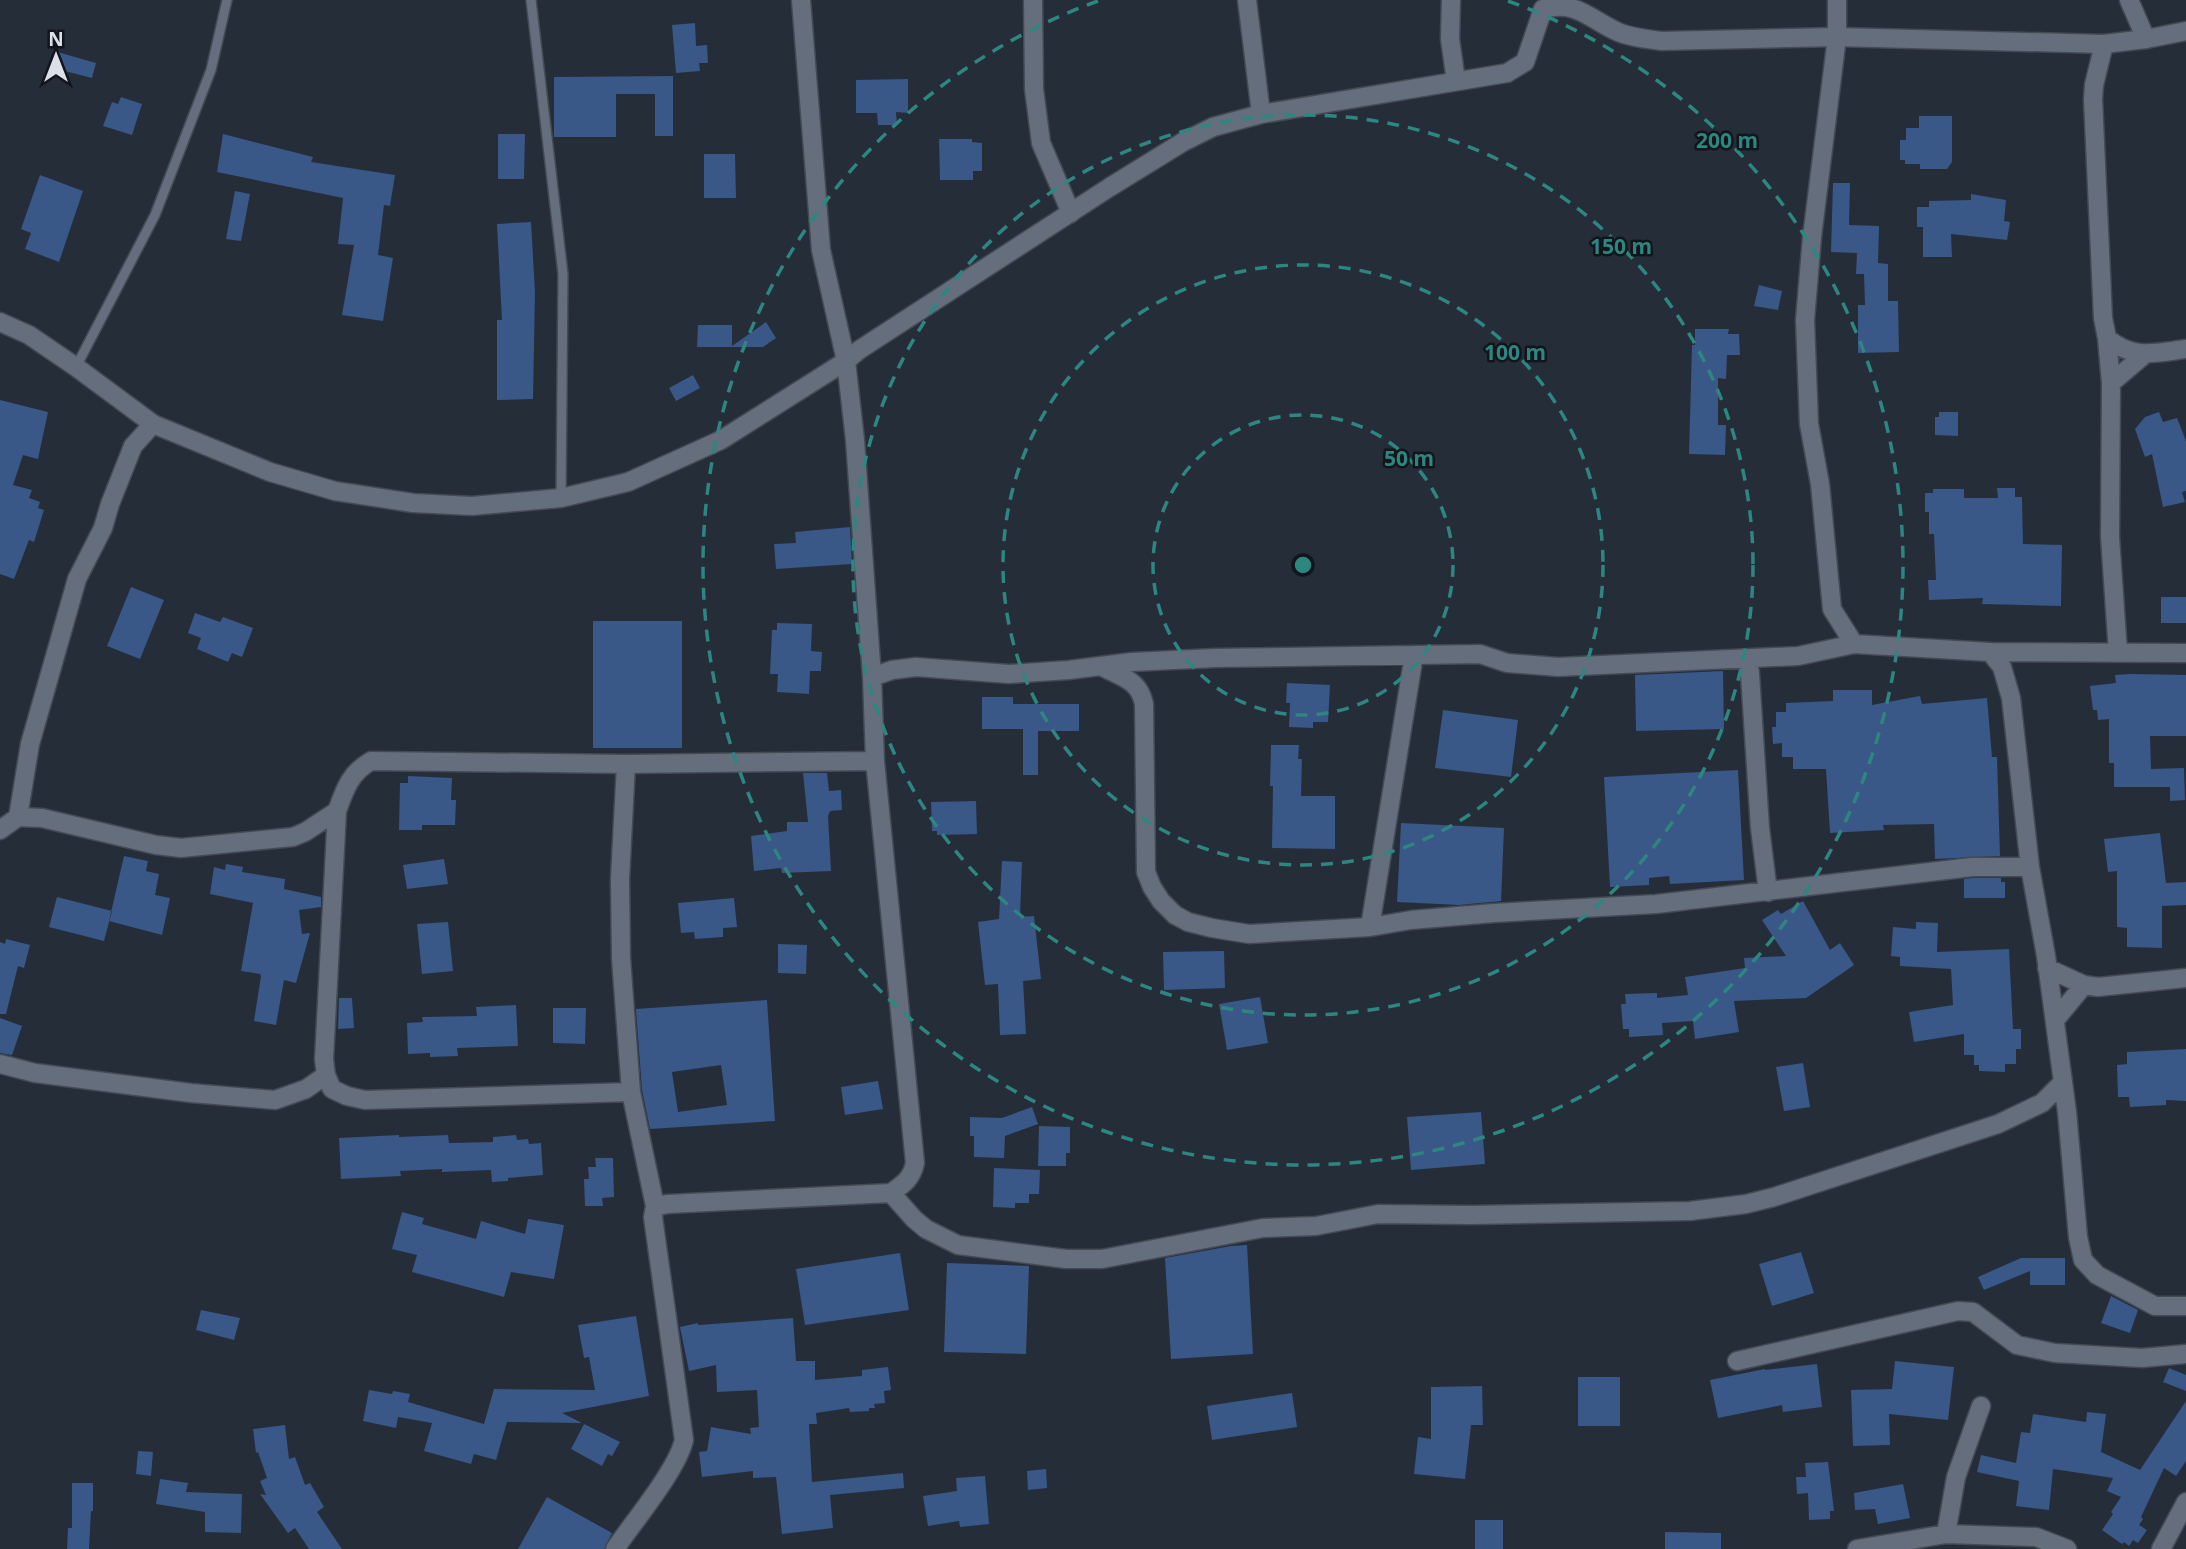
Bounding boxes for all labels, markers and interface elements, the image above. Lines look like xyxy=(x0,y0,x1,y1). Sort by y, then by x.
north arrow xyxy=(21,21,91,91)
text: N xyxy=(48,26,64,52)
text: 200 m xyxy=(1696,126,1758,154)
text: 150 m xyxy=(1590,232,1652,260)
text: 100 m xyxy=(1484,338,1546,366)
text: 50 m xyxy=(1384,444,1434,472)
centre of rings xyxy=(1291,553,1315,577)

